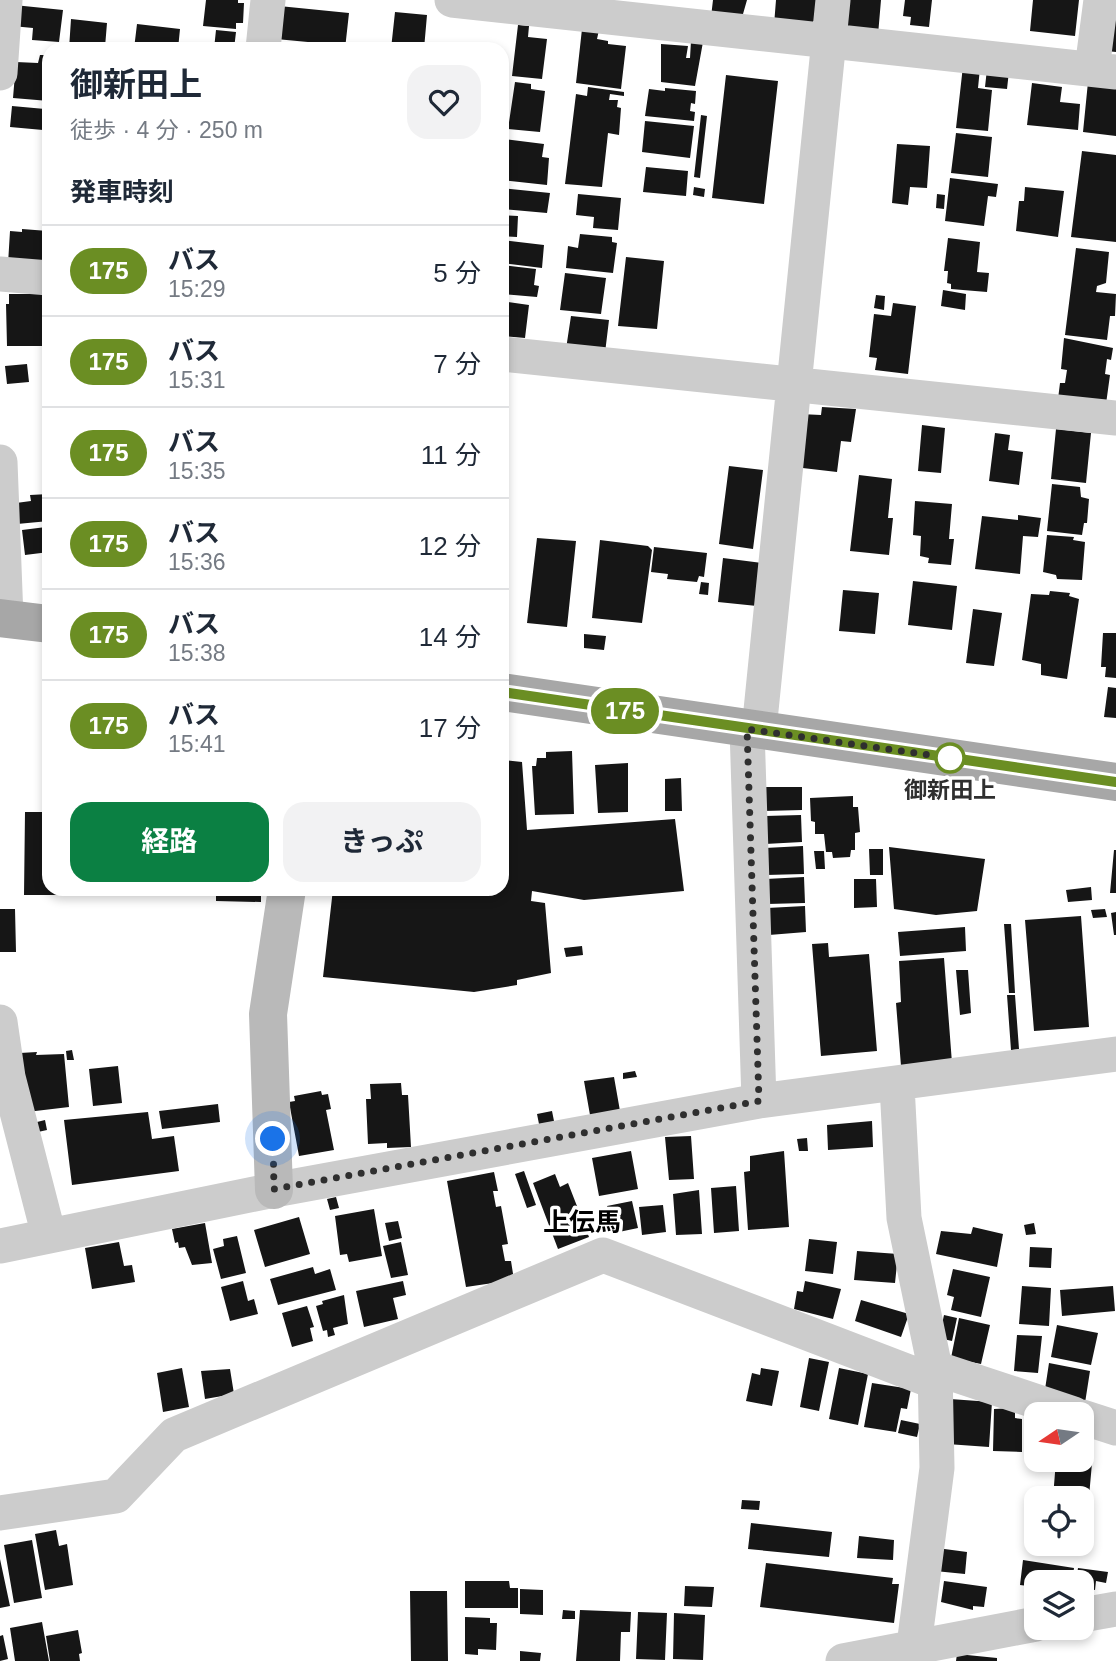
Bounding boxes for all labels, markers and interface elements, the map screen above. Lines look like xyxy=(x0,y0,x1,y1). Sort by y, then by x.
button: heart xyxy=(407,65,481,139)
text: 御新田上 xyxy=(70,66,202,103)
text: 徒歩 · 4 分 · 250 m xyxy=(70,117,263,143)
text: 発車時刻 xyxy=(70,177,174,207)
text: バス xyxy=(168,245,220,275)
text: 175 xyxy=(88,257,129,284)
text: 5 分 xyxy=(433,258,481,288)
text: 15:29 xyxy=(168,276,226,302)
text: バス xyxy=(168,336,220,366)
text: 175 xyxy=(88,348,129,375)
text: 7 分 xyxy=(433,349,481,379)
text: 15:31 xyxy=(168,367,226,393)
text: バス xyxy=(168,427,220,457)
text: 175 xyxy=(88,439,129,466)
text: 11 分 xyxy=(421,440,481,470)
text: 15:35 xyxy=(168,458,226,484)
text: バス xyxy=(168,518,220,548)
text: 175 xyxy=(88,530,129,557)
text: 12 分 xyxy=(419,531,481,561)
text: 15:36 xyxy=(168,549,226,575)
text: バス xyxy=(168,609,220,639)
text: 175 xyxy=(88,621,129,648)
text: 14 分 xyxy=(419,622,481,652)
text: 15:38 xyxy=(168,640,226,666)
line badge: 175 xyxy=(585,688,665,734)
text: 175 xyxy=(605,697,645,724)
text: バス xyxy=(168,700,220,730)
text: 175 xyxy=(88,712,129,739)
text: 17 分 xyxy=(419,713,481,743)
text: 15:41 xyxy=(168,731,226,757)
marker: 御新田上 xyxy=(935,743,965,773)
place label: 御新田上 xyxy=(904,777,996,803)
button: 経路 xyxy=(70,802,269,882)
button: きっぷ xyxy=(283,802,481,882)
your location xyxy=(255,1121,290,1156)
district label: 上伝馬 xyxy=(543,1207,621,1237)
north arrow xyxy=(1024,1402,1094,1472)
map controls xyxy=(1024,1402,1094,1640)
button: locate xyxy=(1024,1486,1094,1556)
button: layers xyxy=(1024,1570,1094,1640)

